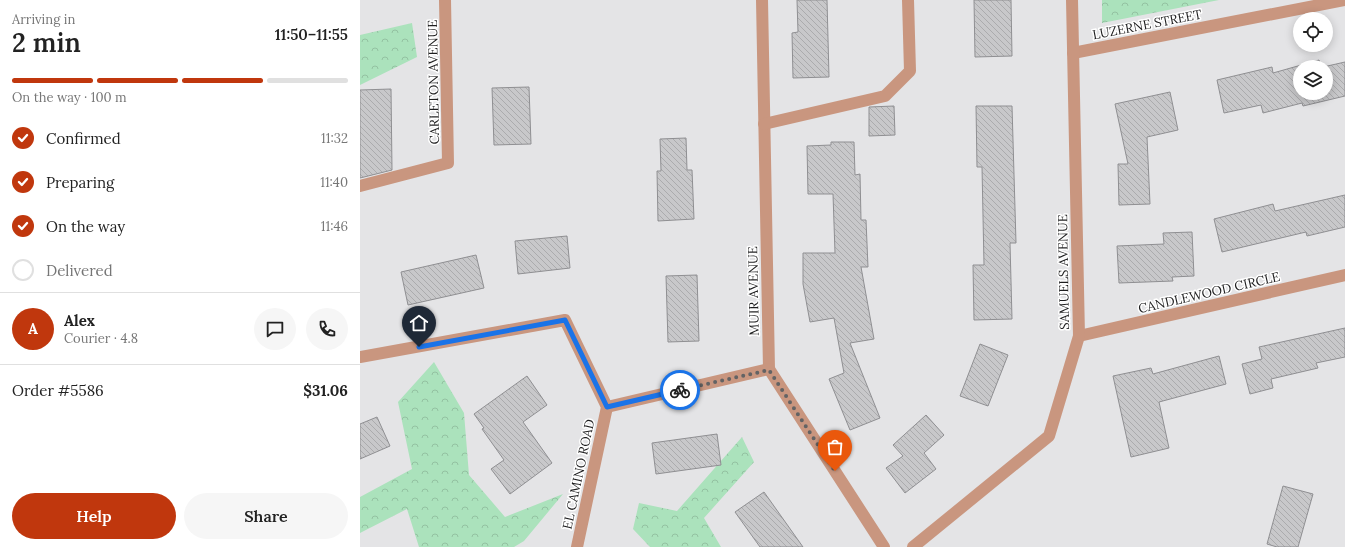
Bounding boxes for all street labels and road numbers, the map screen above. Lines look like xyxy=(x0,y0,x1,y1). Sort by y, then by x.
street label: LUZERNE STREET xyxy=(1091,5,1204,43)
street label: CARLETON AVENUE xyxy=(424,20,443,144)
street label: SAMUELS AVENUE xyxy=(1054,214,1073,330)
street label: MUIR AVENUE xyxy=(744,246,763,336)
street label: CANDLEWOOD CIRCLE xyxy=(1137,268,1282,317)
street label: EL CAMINO ROAD xyxy=(559,417,599,531)

